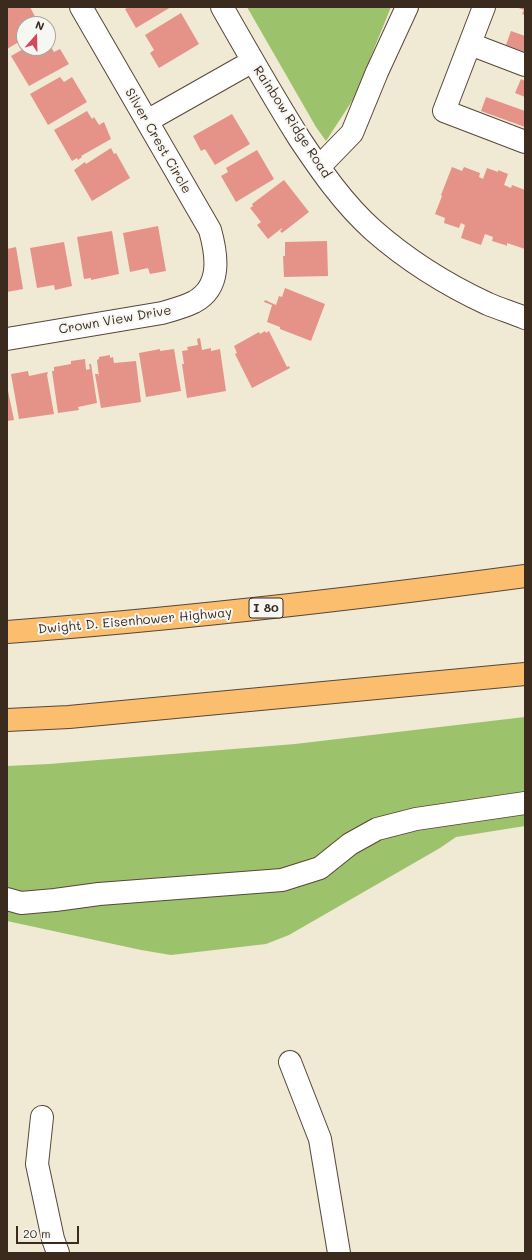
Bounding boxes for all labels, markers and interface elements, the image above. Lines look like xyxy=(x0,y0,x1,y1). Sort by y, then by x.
north arrow xyxy=(16,16,56,56)
text: N xyxy=(33,17,46,34)
street label: Rainbow Ridge Road xyxy=(250,63,334,181)
street label: Silver Crest Circle xyxy=(122,86,194,196)
street label: Crown View Drive xyxy=(58,302,172,338)
road number: I 80 xyxy=(249,598,283,618)
street label: Dwight D. Eisenhower Highway xyxy=(37,605,233,637)
scale bar xyxy=(18,1218,81,1244)
text: 20 m xyxy=(23,1225,51,1241)

